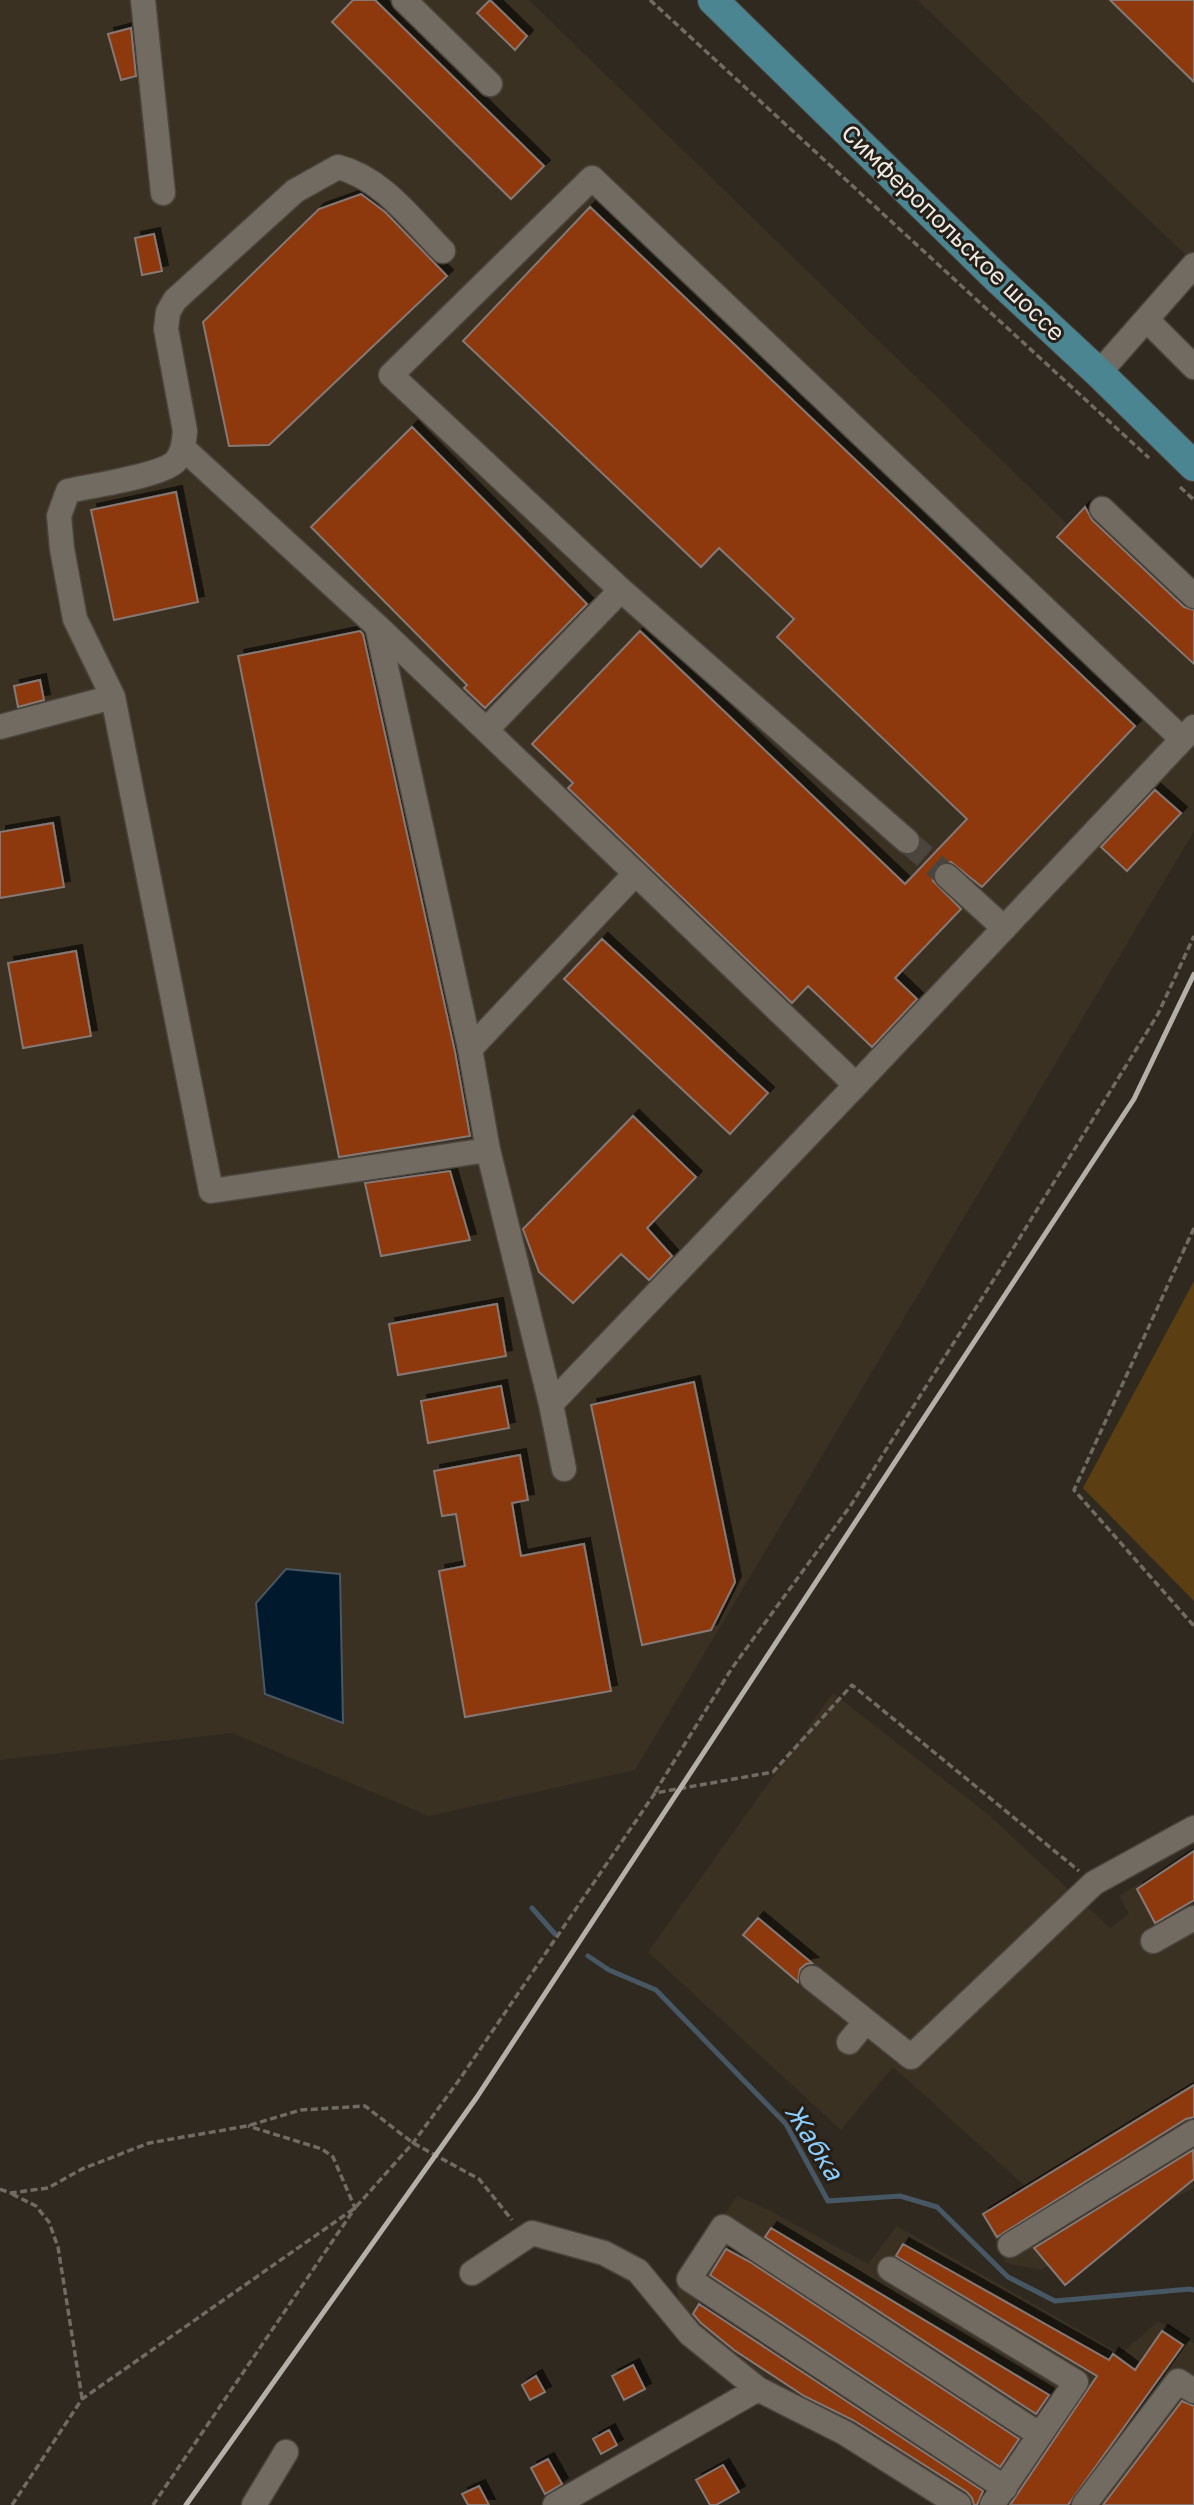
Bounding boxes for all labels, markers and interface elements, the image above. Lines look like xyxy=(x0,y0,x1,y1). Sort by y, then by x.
street label: Симферопольское шоссе xyxy=(836,118,1072,346)
water label: Жабка xyxy=(779,2098,851,2187)

